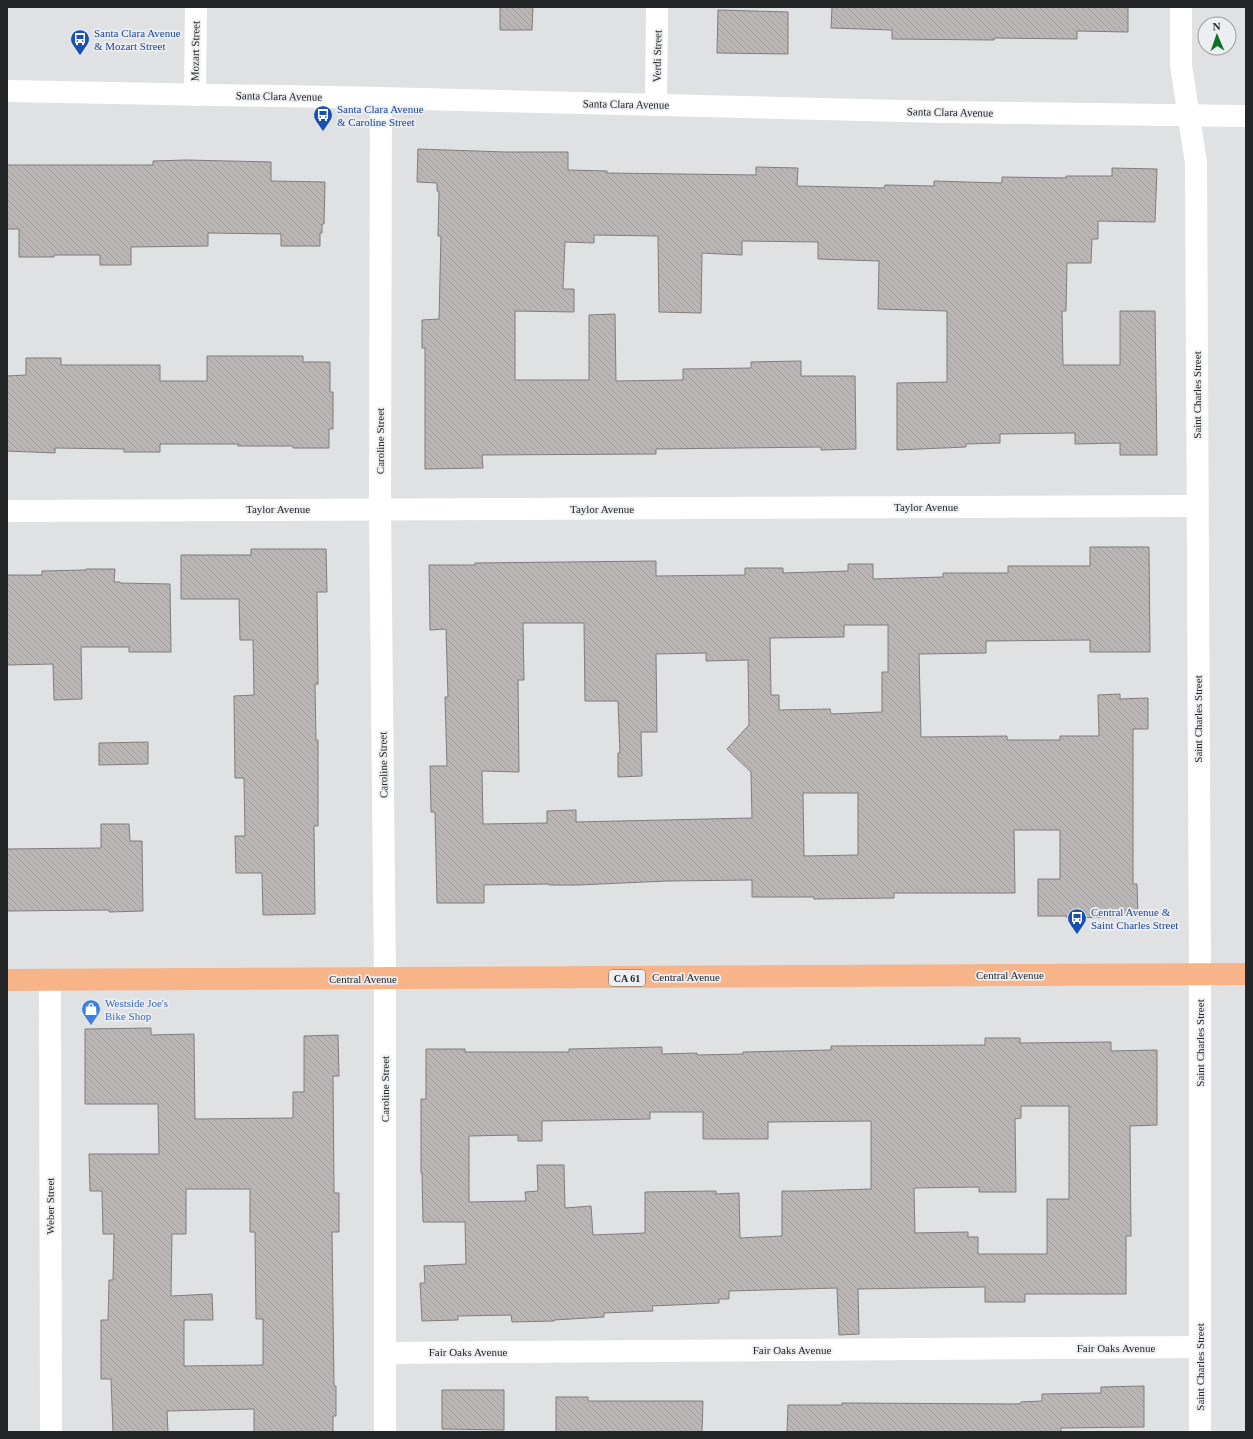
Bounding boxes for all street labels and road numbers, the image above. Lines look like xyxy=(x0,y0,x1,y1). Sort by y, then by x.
street label: Mozart Street xyxy=(188,21,202,81)
street label: Verdi Street xyxy=(651,30,663,82)
street label: Santa Clara Avenue xyxy=(236,89,322,103)
street label: Santa Clara Avenue xyxy=(583,97,669,111)
street label: Santa Clara Avenue xyxy=(907,105,993,119)
street label: Saint Charles Street xyxy=(1191,351,1203,439)
street label: Caroline Street xyxy=(374,408,386,474)
street label: Taylor Avenue xyxy=(894,501,958,513)
street label: Taylor Avenue xyxy=(246,503,310,515)
street label: Taylor Avenue xyxy=(570,503,634,515)
street label: Saint Charles Street xyxy=(1192,675,1204,763)
street label: Caroline Street xyxy=(376,732,390,798)
street label: Central Avenue xyxy=(976,969,1044,981)
road number: CA 61 xyxy=(609,970,645,986)
street label: Central Avenue xyxy=(652,971,720,983)
street label: Central Avenue xyxy=(329,973,397,985)
street label: Saint Charles Street xyxy=(1194,999,1206,1087)
street label: Caroline Street xyxy=(379,1056,391,1122)
street label: Weber Street xyxy=(44,1178,56,1234)
street label: Saint Charles Street xyxy=(1194,1323,1206,1411)
street label: Fair Oaks Avenue xyxy=(1077,1342,1155,1354)
street label: Fair Oaks Avenue xyxy=(753,1344,831,1356)
street label: Fair Oaks Avenue xyxy=(429,1346,507,1358)

